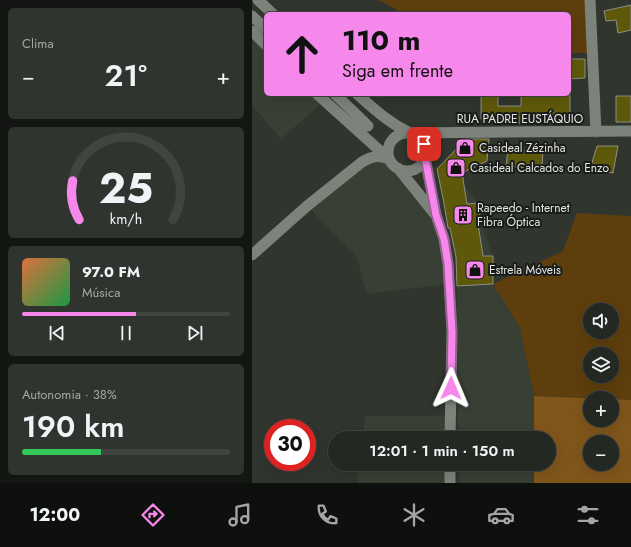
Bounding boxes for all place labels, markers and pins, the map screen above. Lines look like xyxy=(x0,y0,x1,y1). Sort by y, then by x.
pin xyxy=(407,127,441,161)
shop icon: Casideal Zézinha xyxy=(454,137,476,159)
place label: Casideal Zézinha xyxy=(479,139,566,157)
shop icon: Casideal Calcados do Enzo xyxy=(445,157,467,179)
place label: Casideal Calcados do Enzo xyxy=(470,159,609,177)
place label: Rapeedo - Internet Fibra Óptica xyxy=(477,199,570,231)
building icon: Rapeedo - Internet Fibra Óptica xyxy=(452,204,474,226)
shop icon: Estrela Móveis xyxy=(464,259,486,281)
place label: Estrela Móveis xyxy=(489,261,561,279)

